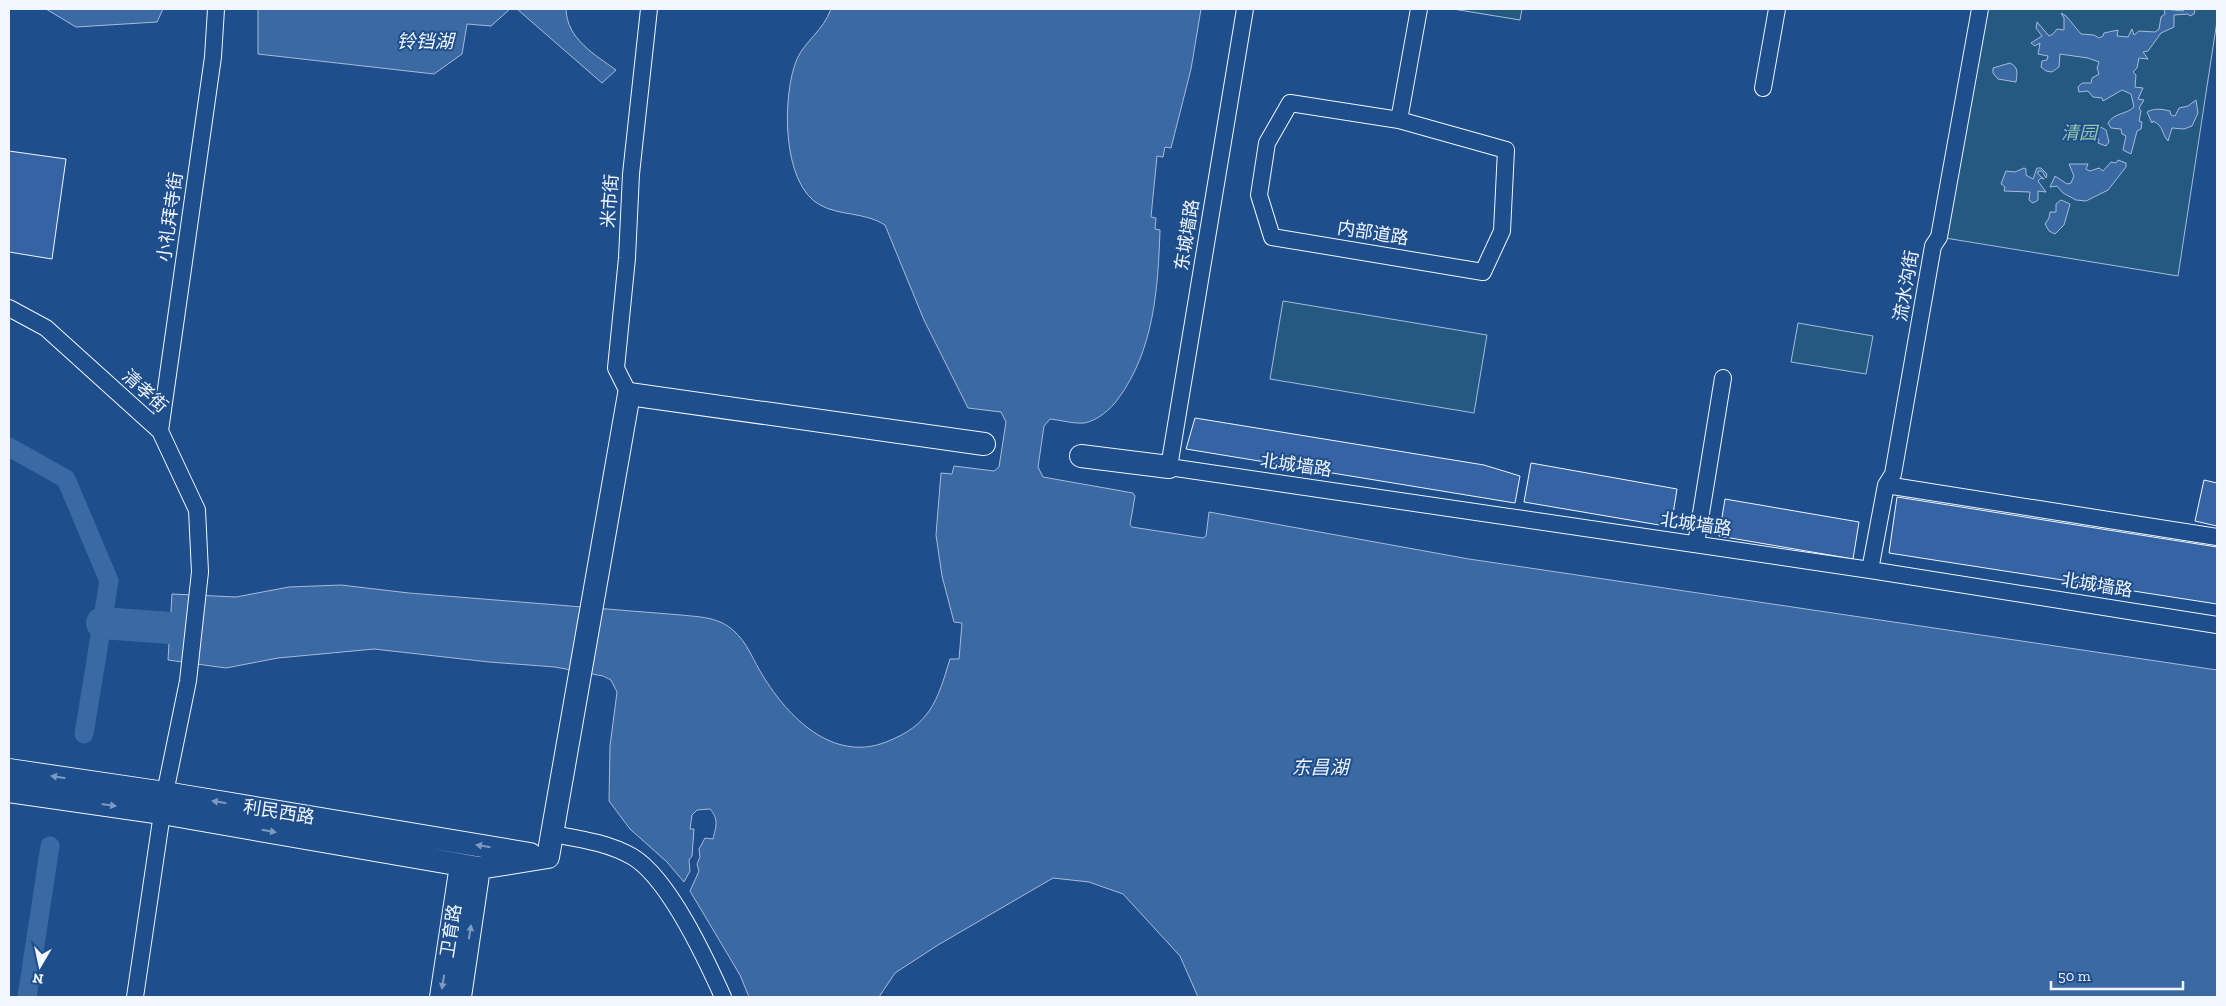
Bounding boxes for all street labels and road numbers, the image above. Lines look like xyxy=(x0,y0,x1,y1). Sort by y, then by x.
street label: 小礼拜寺街 xyxy=(153,171,187,263)
street label: 米市街 xyxy=(597,173,623,229)
street label: 东城墙路 xyxy=(1171,198,1203,272)
street label: 内部道路 xyxy=(1336,217,1410,249)
street label: 流水沟街 xyxy=(1889,249,1923,323)
street label: 清孝街 xyxy=(118,365,172,417)
street label: 北城墙路 xyxy=(1259,449,1333,481)
street label: 北城墙路 xyxy=(1659,508,1733,540)
street label: 北城墙路 xyxy=(2060,569,2134,601)
street label: 利民西路 xyxy=(242,796,316,828)
street label: 卫育路 xyxy=(436,903,466,959)

